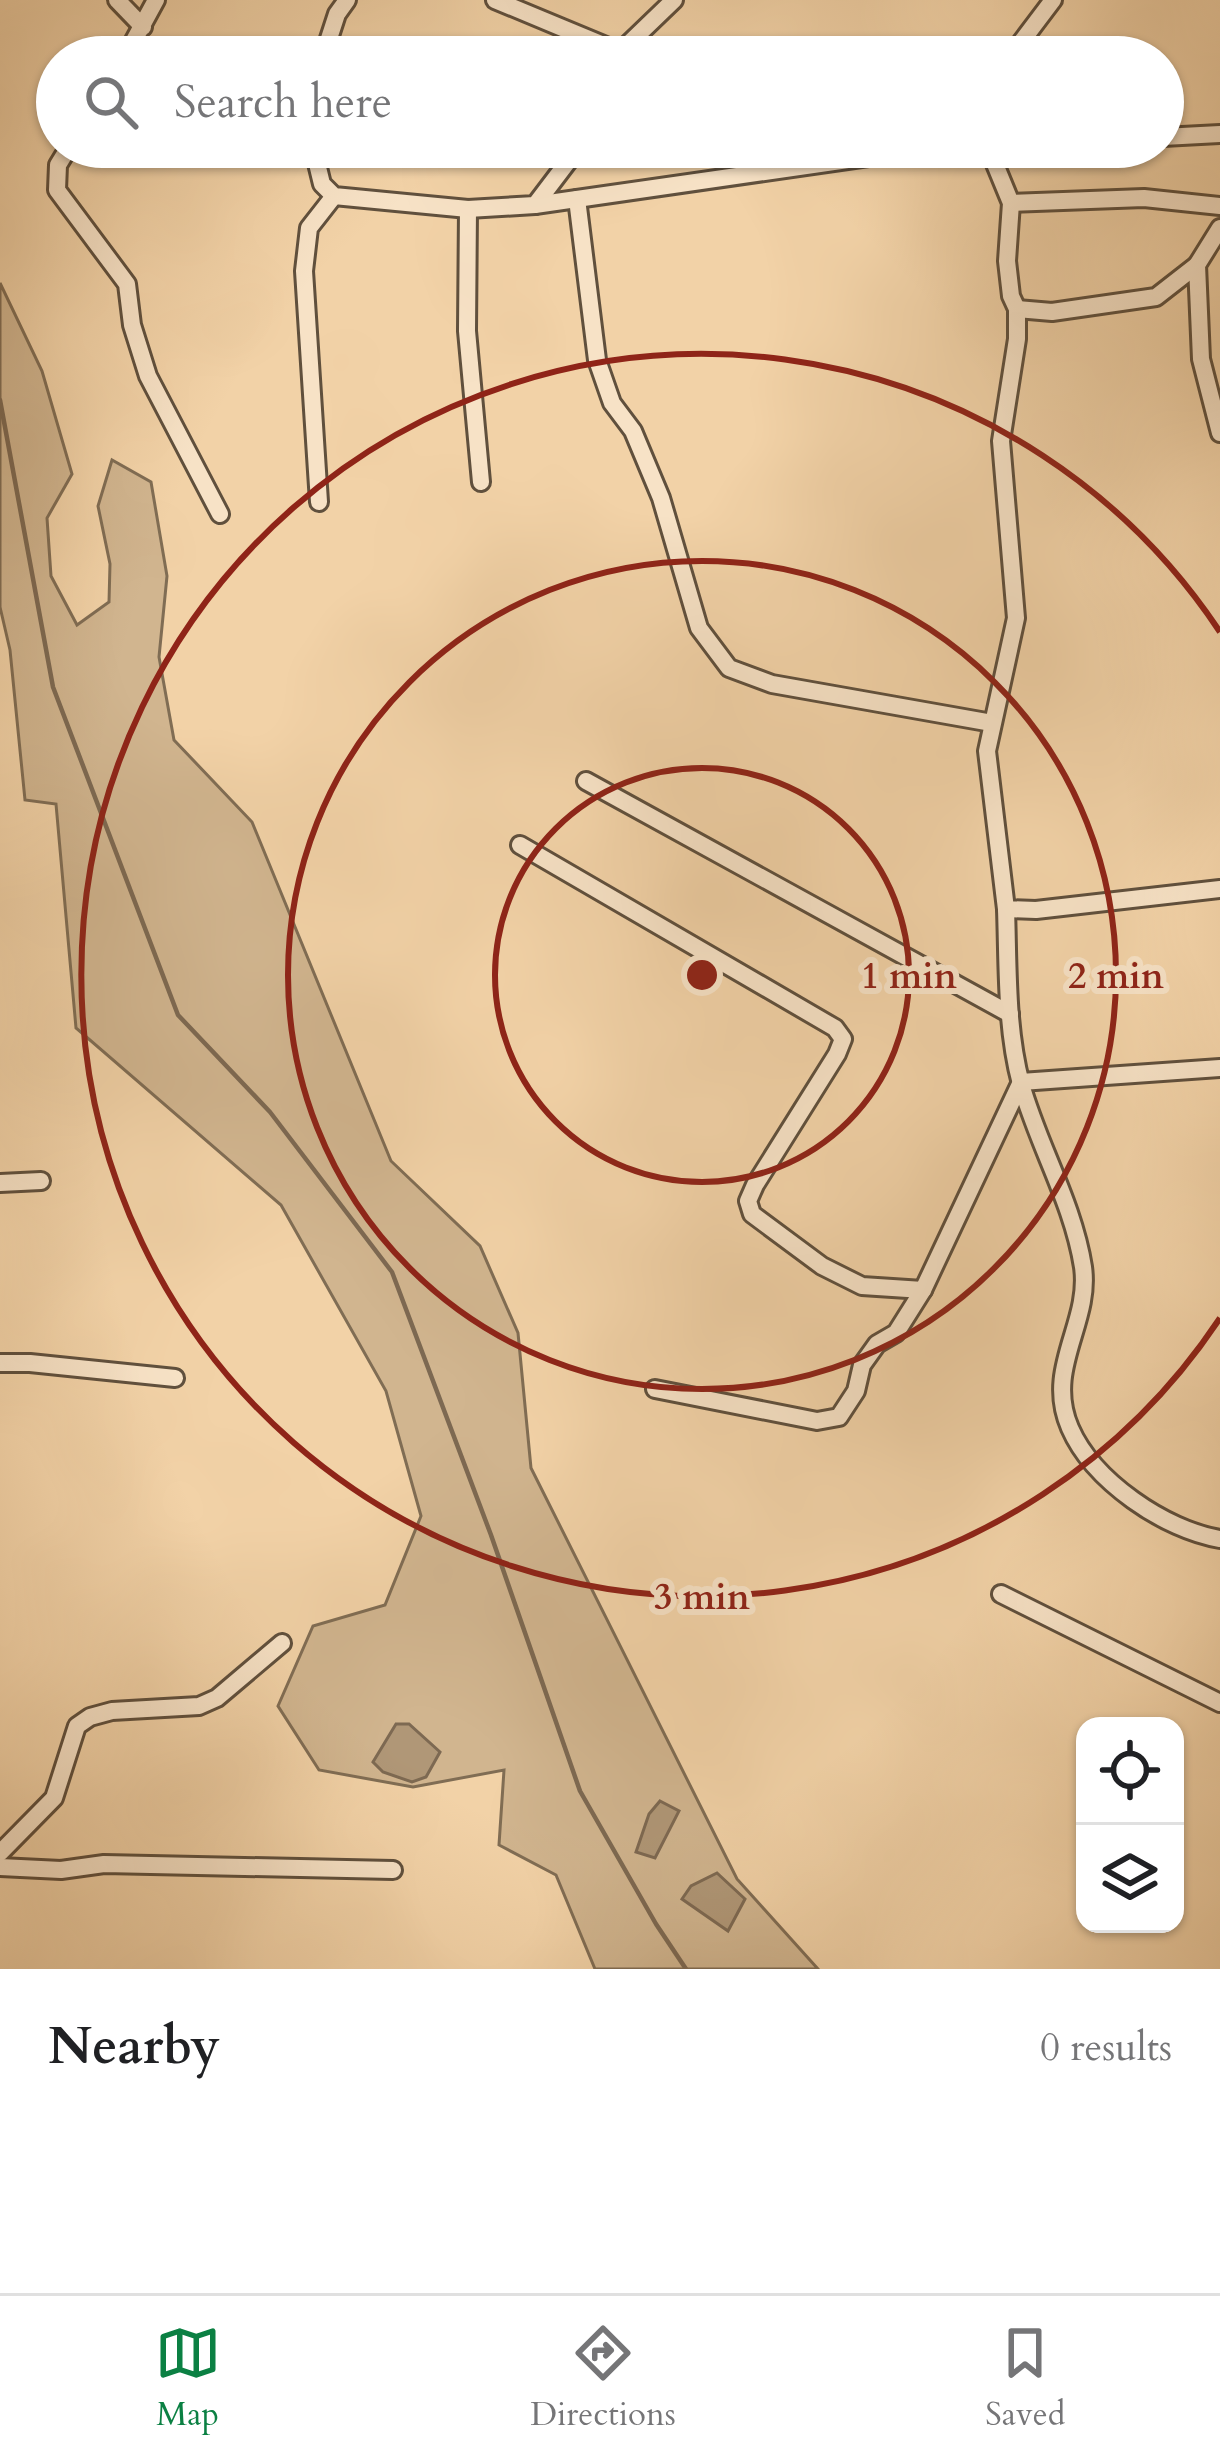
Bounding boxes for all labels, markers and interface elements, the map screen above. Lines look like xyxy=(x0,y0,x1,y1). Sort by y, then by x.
search box xyxy=(36,36,1184,168)
icon: search xyxy=(78,69,144,135)
text: Search here xyxy=(174,72,392,133)
text: 1 min xyxy=(861,952,957,1001)
text: 2 min xyxy=(1068,952,1164,1001)
centre of rings xyxy=(681,954,723,996)
text: 3 min xyxy=(654,1573,750,1622)
map controls xyxy=(1076,1717,1184,1933)
button: locate xyxy=(1076,1717,1184,1825)
button: layers xyxy=(1076,1825,1184,1933)
text: Nearby xyxy=(48,2012,220,2082)
text: 0 results xyxy=(1040,2021,1172,2074)
tab: Map xyxy=(155,2320,221,2437)
tab: Directions xyxy=(530,2320,676,2437)
tab: Saved xyxy=(985,2320,1065,2437)

